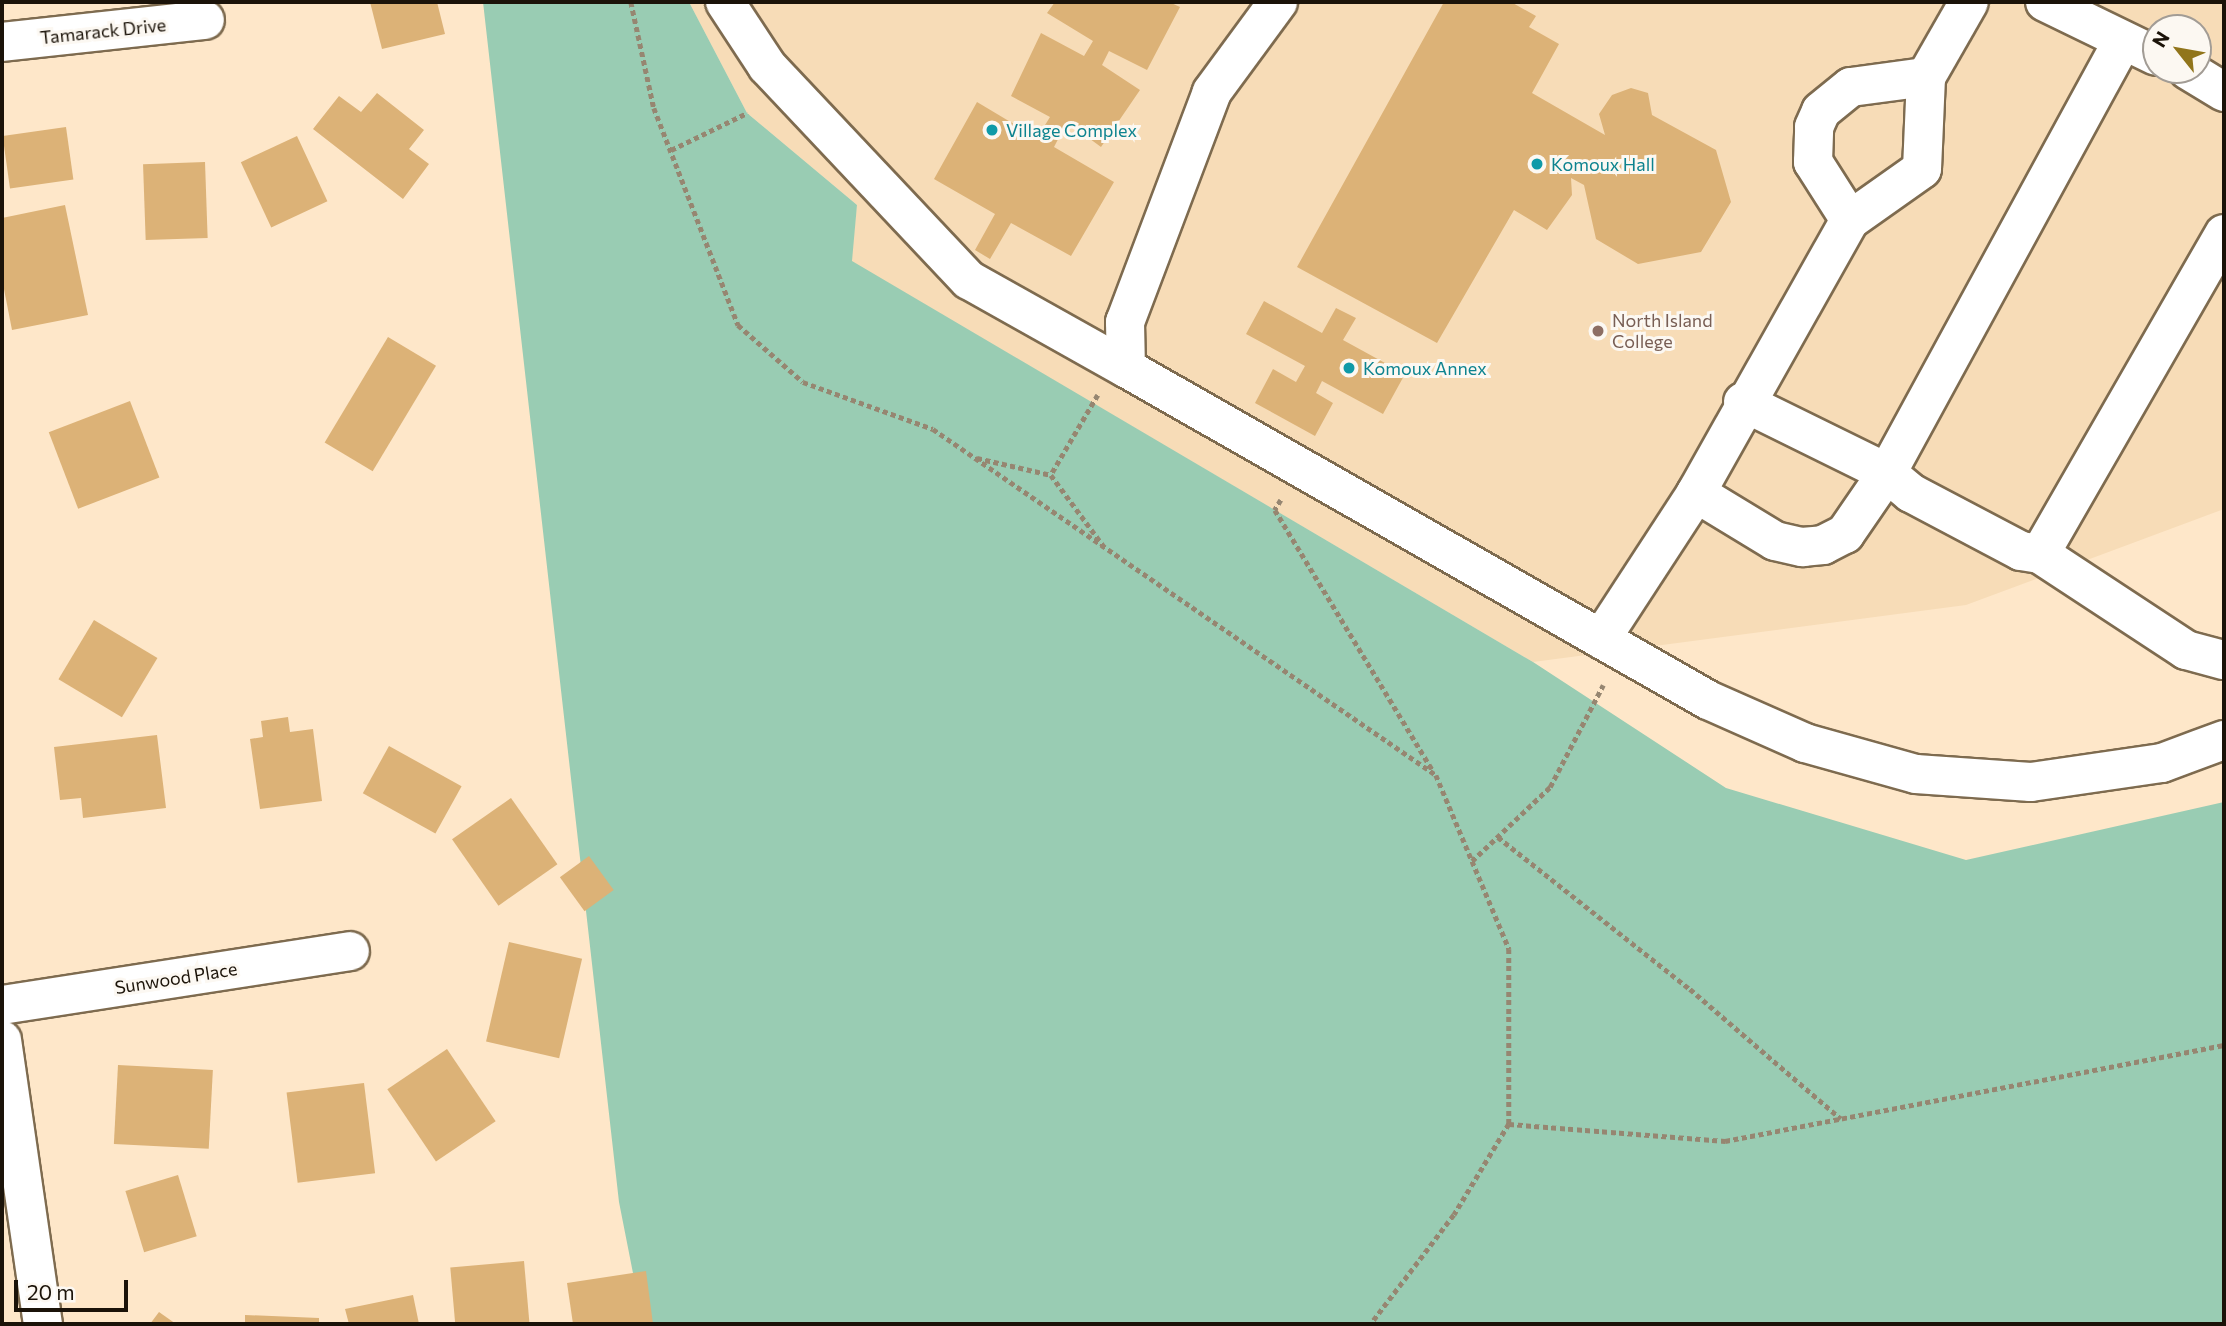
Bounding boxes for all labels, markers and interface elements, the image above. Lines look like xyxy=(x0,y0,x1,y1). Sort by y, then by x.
street label: Tamarack Drive xyxy=(39,14,167,48)
north arrow xyxy=(2142,14,2212,84)
text: N xyxy=(2147,27,2174,51)
place label: Village Complex xyxy=(1006,119,1137,141)
marker: Village Complex xyxy=(984,122,1000,138)
place label: Komoux Hall xyxy=(1551,153,1655,175)
marker: Komoux Hall xyxy=(1529,156,1545,172)
place label: North Island College xyxy=(1612,310,1713,352)
marker: North Island College xyxy=(1590,323,1606,339)
place label: Komoux Annex xyxy=(1363,357,1487,379)
marker: Komoux Annex xyxy=(1341,360,1357,376)
street label: Sunwood Place xyxy=(113,958,239,998)
scale bar xyxy=(18,1266,131,1310)
text: 20 m xyxy=(27,1279,75,1304)

